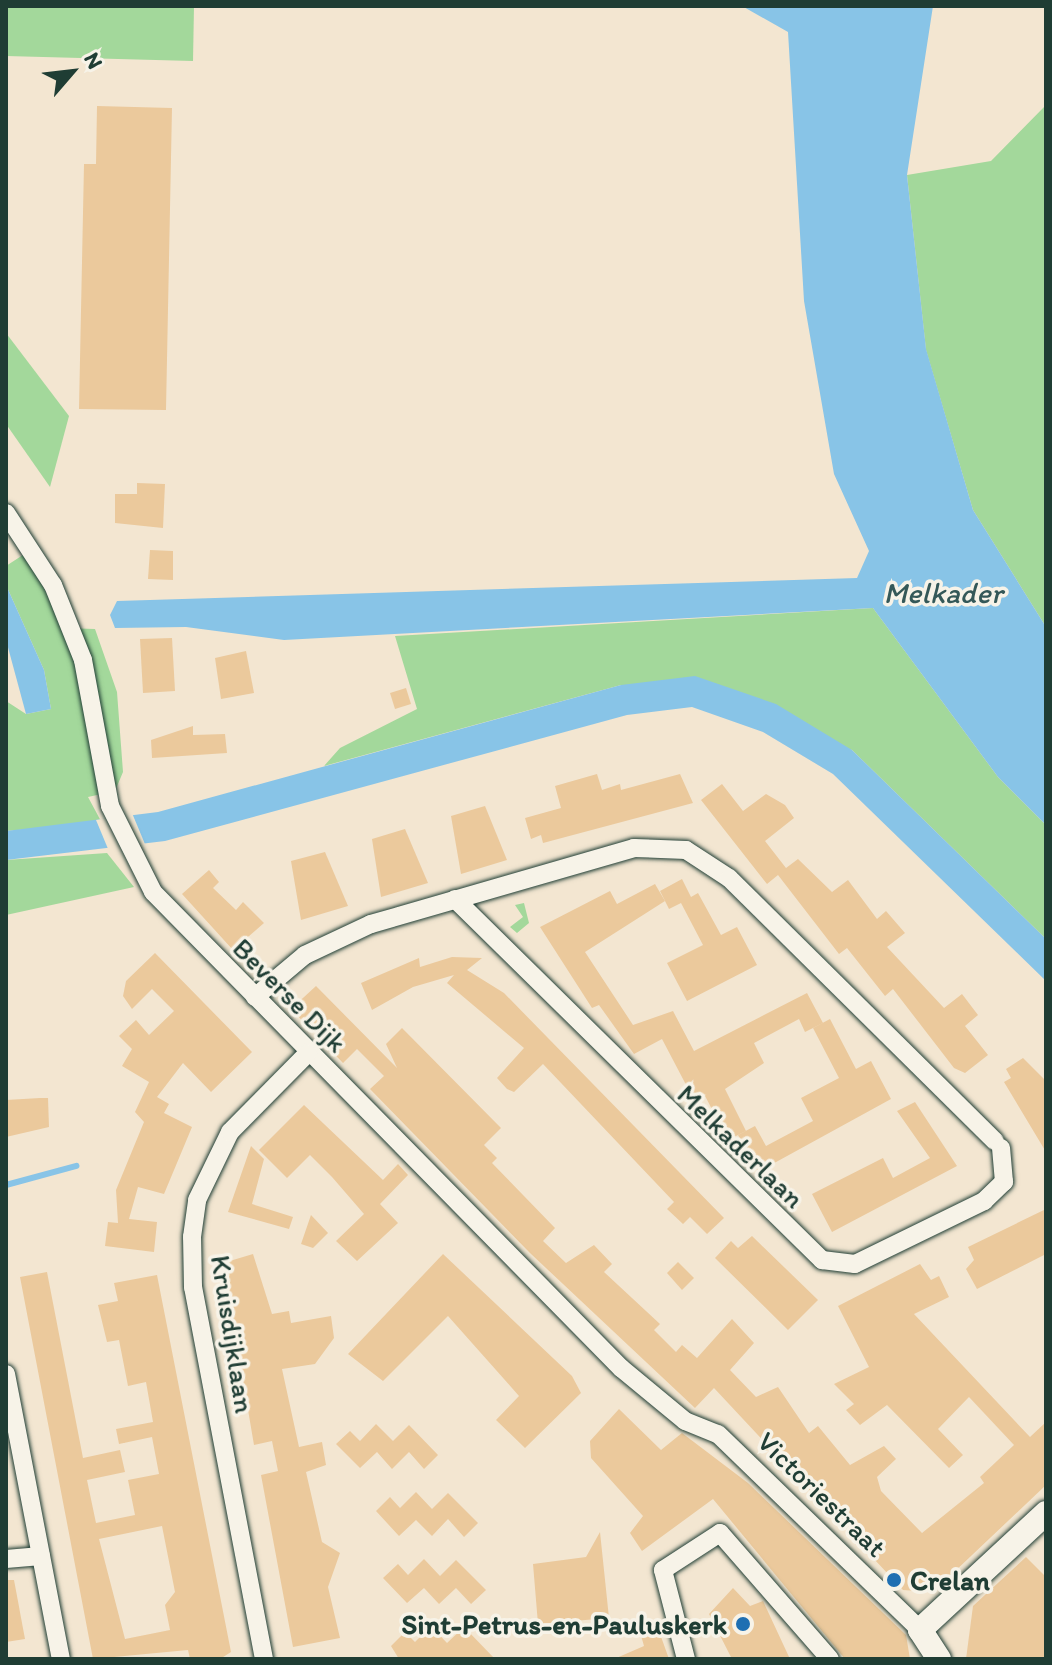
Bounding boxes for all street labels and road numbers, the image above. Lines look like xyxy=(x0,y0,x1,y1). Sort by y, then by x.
street label: Beverse Dijk xyxy=(226,931,354,1059)
street label: Melkaderlaan xyxy=(671,1077,811,1215)
street label: Kruisdijklaan xyxy=(204,1253,262,1415)
street label: Victoriestraat xyxy=(751,1424,893,1564)

